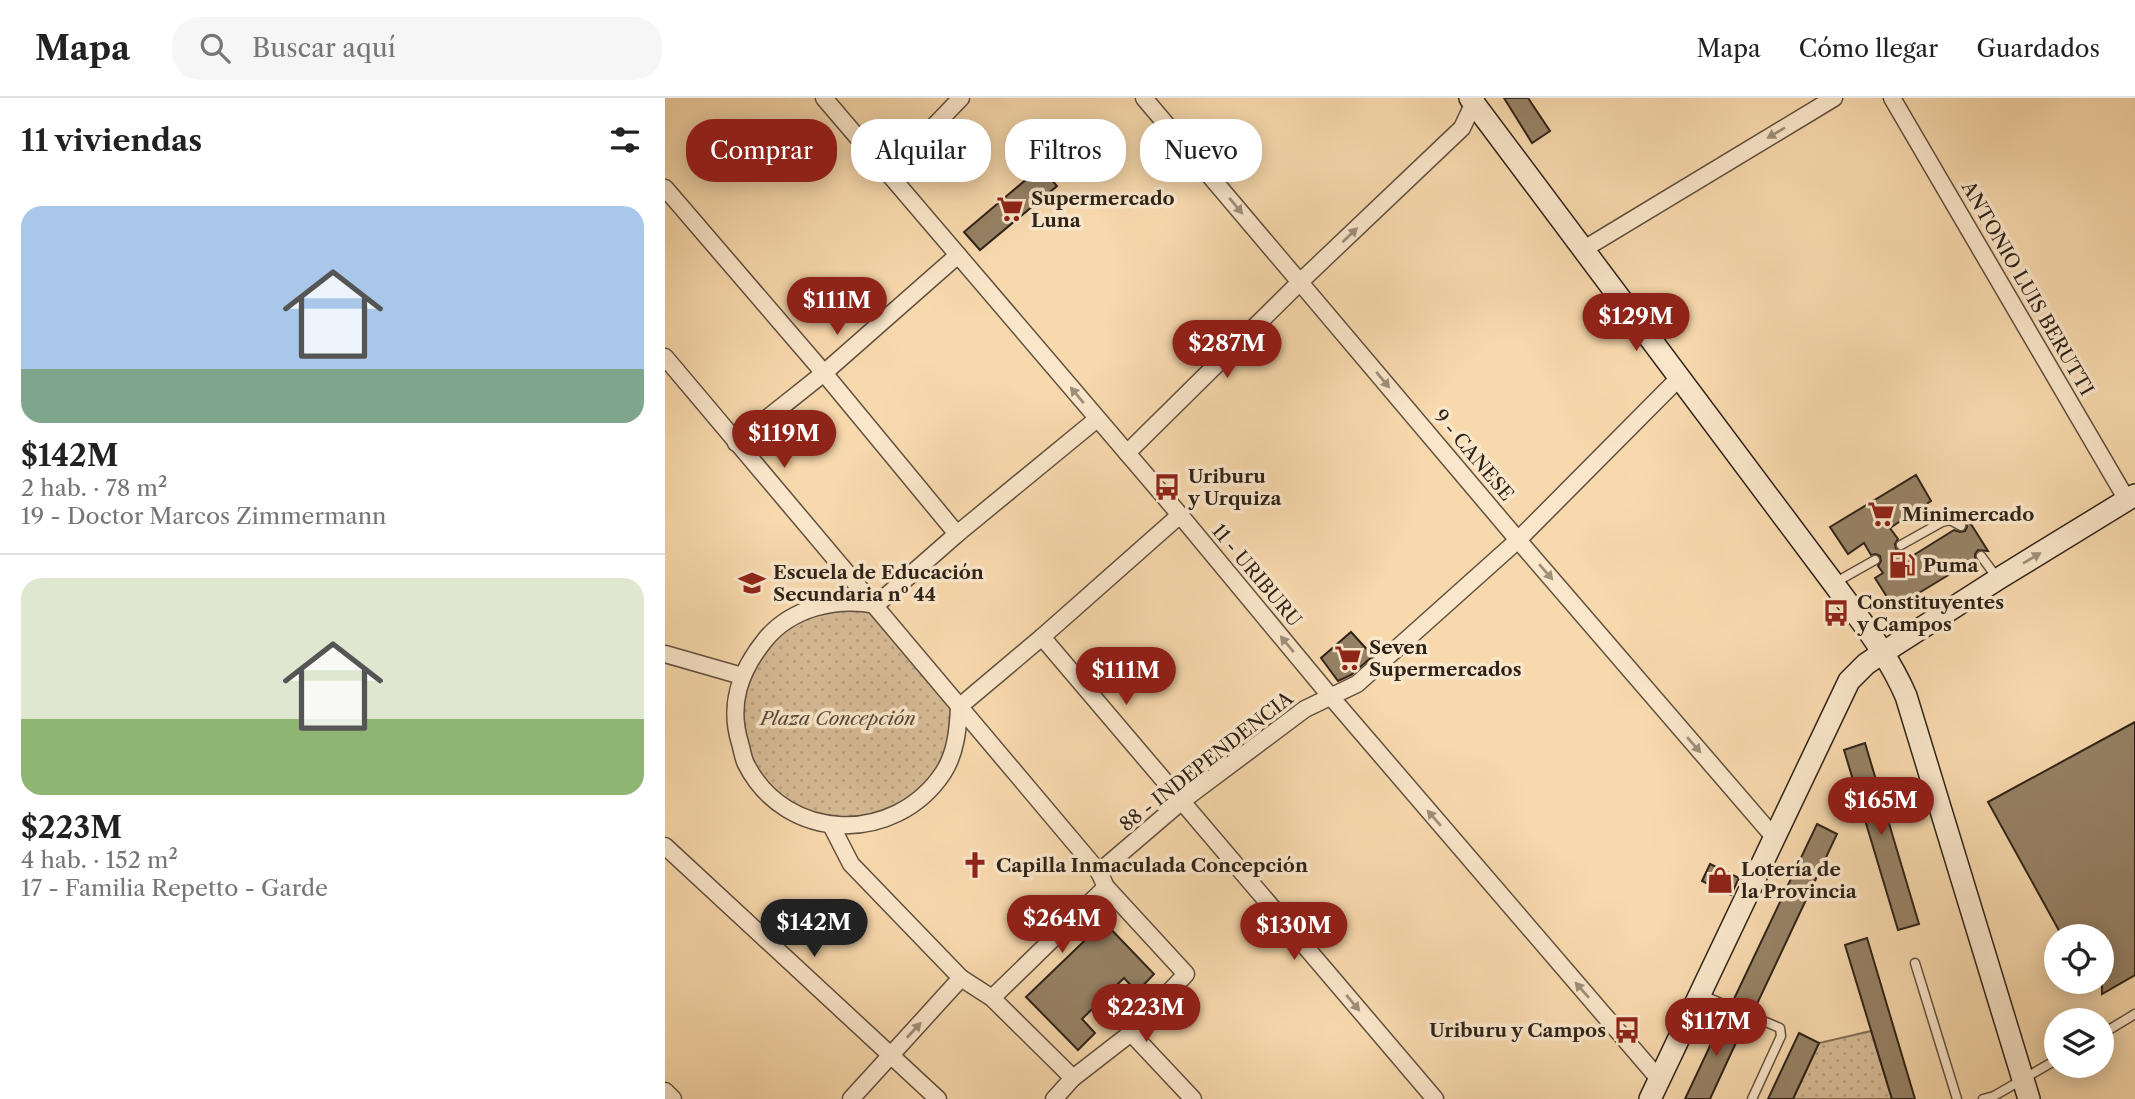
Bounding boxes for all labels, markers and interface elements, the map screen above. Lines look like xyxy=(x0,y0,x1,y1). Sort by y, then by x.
search box xyxy=(172,17,662,80)
text: Mapa xyxy=(35,28,130,69)
icon: search xyxy=(196,29,234,67)
text: Buscar aquí xyxy=(252,32,396,64)
text: Mapa xyxy=(1696,34,1761,63)
text: Cómo llegar xyxy=(1799,34,1938,63)
text: Guardados xyxy=(1976,34,2100,63)
chip: Comprar xyxy=(686,119,837,182)
chip: Alquilar xyxy=(851,119,991,182)
chip: Filtros xyxy=(1005,119,1126,182)
chip: Nuevo xyxy=(1140,119,1262,182)
icon: filters xyxy=(606,121,644,159)
text: 11 viviendas xyxy=(21,122,202,159)
one-way arrow xyxy=(1766,127,1785,140)
street label: ANTONIO LUIS BERUTTI xyxy=(1956,176,2098,400)
place label: Supermercado Luna xyxy=(1031,187,1175,232)
supermarket icon: Supermercado Luna xyxy=(995,194,1025,224)
one-way arrow xyxy=(1228,197,1244,215)
one-way arrow xyxy=(1341,227,1358,243)
icon: home xyxy=(270,251,396,377)
pin: $111M xyxy=(788,278,886,337)
text: $111M xyxy=(803,286,871,314)
pin: $129M xyxy=(1587,294,1685,353)
text: $129M xyxy=(1599,302,1673,330)
pin: $287M xyxy=(1178,320,1276,380)
text: $287M xyxy=(1188,329,1266,357)
one-way arrow xyxy=(1375,371,1390,388)
one-way arrow xyxy=(1069,386,1085,404)
street label: 9 - CANESE xyxy=(1429,405,1518,506)
pin: $119M xyxy=(735,410,833,470)
text: $119M xyxy=(748,419,820,447)
text: $142M xyxy=(21,437,119,474)
place label: Uriburu y Urquiza xyxy=(1187,465,1282,510)
bus stop icon: Uriburu y Urquiza xyxy=(1152,472,1182,502)
text: 2 hab. · 78 m² xyxy=(21,474,167,502)
supermarket icon: Minimercado xyxy=(1866,499,1896,529)
text: 19 - Doctor Marcos Zimmermann xyxy=(21,502,387,530)
place label: Minimercado xyxy=(1902,503,2034,526)
street label: 11 - URIBURU xyxy=(1207,519,1306,631)
fuel station icon: Puma xyxy=(1887,550,1917,580)
one-way arrow xyxy=(2023,551,2042,564)
place label: Puma xyxy=(1923,554,1980,577)
place label: Escuela de Educación Secundaria nº 44 xyxy=(773,561,984,606)
one-way arrow xyxy=(1538,563,1554,581)
school or university icon: Escuela de Educación Secundaria nº 44 xyxy=(737,568,767,598)
place label: Constituyentes y Campos xyxy=(1856,591,2004,636)
bus stop icon: Constituyentes y Campos xyxy=(1821,598,1851,628)
icon: home xyxy=(270,623,396,749)
one-way arrow xyxy=(1280,636,1295,653)
place label: Seven Supermercados xyxy=(1369,636,1522,681)
supermarket icon: Seven Supermercados xyxy=(1333,643,1363,673)
pin: $111M xyxy=(1077,648,1175,707)
text: $111M xyxy=(1092,656,1160,684)
street label: 88 - INDEPENDENCIA xyxy=(1115,686,1298,836)
park label: Plaza Concepción xyxy=(758,707,916,730)
one-way arrow xyxy=(1686,736,1701,753)
pin: $165M xyxy=(1832,778,1930,837)
text: $165M xyxy=(1844,786,1918,814)
text: $223M xyxy=(21,809,122,846)
one-way arrow xyxy=(1427,809,1442,826)
text: 4 hab. · 152 m² xyxy=(21,846,178,874)
church icon: Capilla Inmaculada Concepción xyxy=(960,850,990,880)
place label: Capilla Inmaculada Concepción xyxy=(996,854,1308,877)
place label: Lotería de la Provincia xyxy=(1741,858,1858,903)
shop icon: Lotería de la Provincia xyxy=(1705,865,1735,895)
text: 17 - Familia Repetto - Garde xyxy=(21,874,328,902)
pin: $264M xyxy=(1013,896,1111,955)
pin: $142M xyxy=(765,900,863,959)
pin: $130M xyxy=(1245,902,1343,962)
text: $264M xyxy=(1023,904,1101,932)
text: $142M xyxy=(777,908,851,936)
text: $130M xyxy=(1256,911,1332,939)
map controls xyxy=(2044,924,2114,1078)
button: locate xyxy=(2044,924,2114,994)
one-way arrow xyxy=(1575,982,1590,999)
pin: $223M xyxy=(1097,984,1195,1044)
text: $223M xyxy=(1107,993,1185,1021)
one-way arrow xyxy=(1345,994,1360,1011)
pin: $117M xyxy=(1667,998,1765,1058)
text: $117M xyxy=(1681,1007,1751,1035)
button: layers xyxy=(2044,1008,2114,1078)
bus stop icon: Uriburu y Campos xyxy=(1612,1015,1642,1045)
place label: Uriburu y Campos xyxy=(1429,1019,1606,1042)
one-way arrow xyxy=(905,1022,921,1039)

